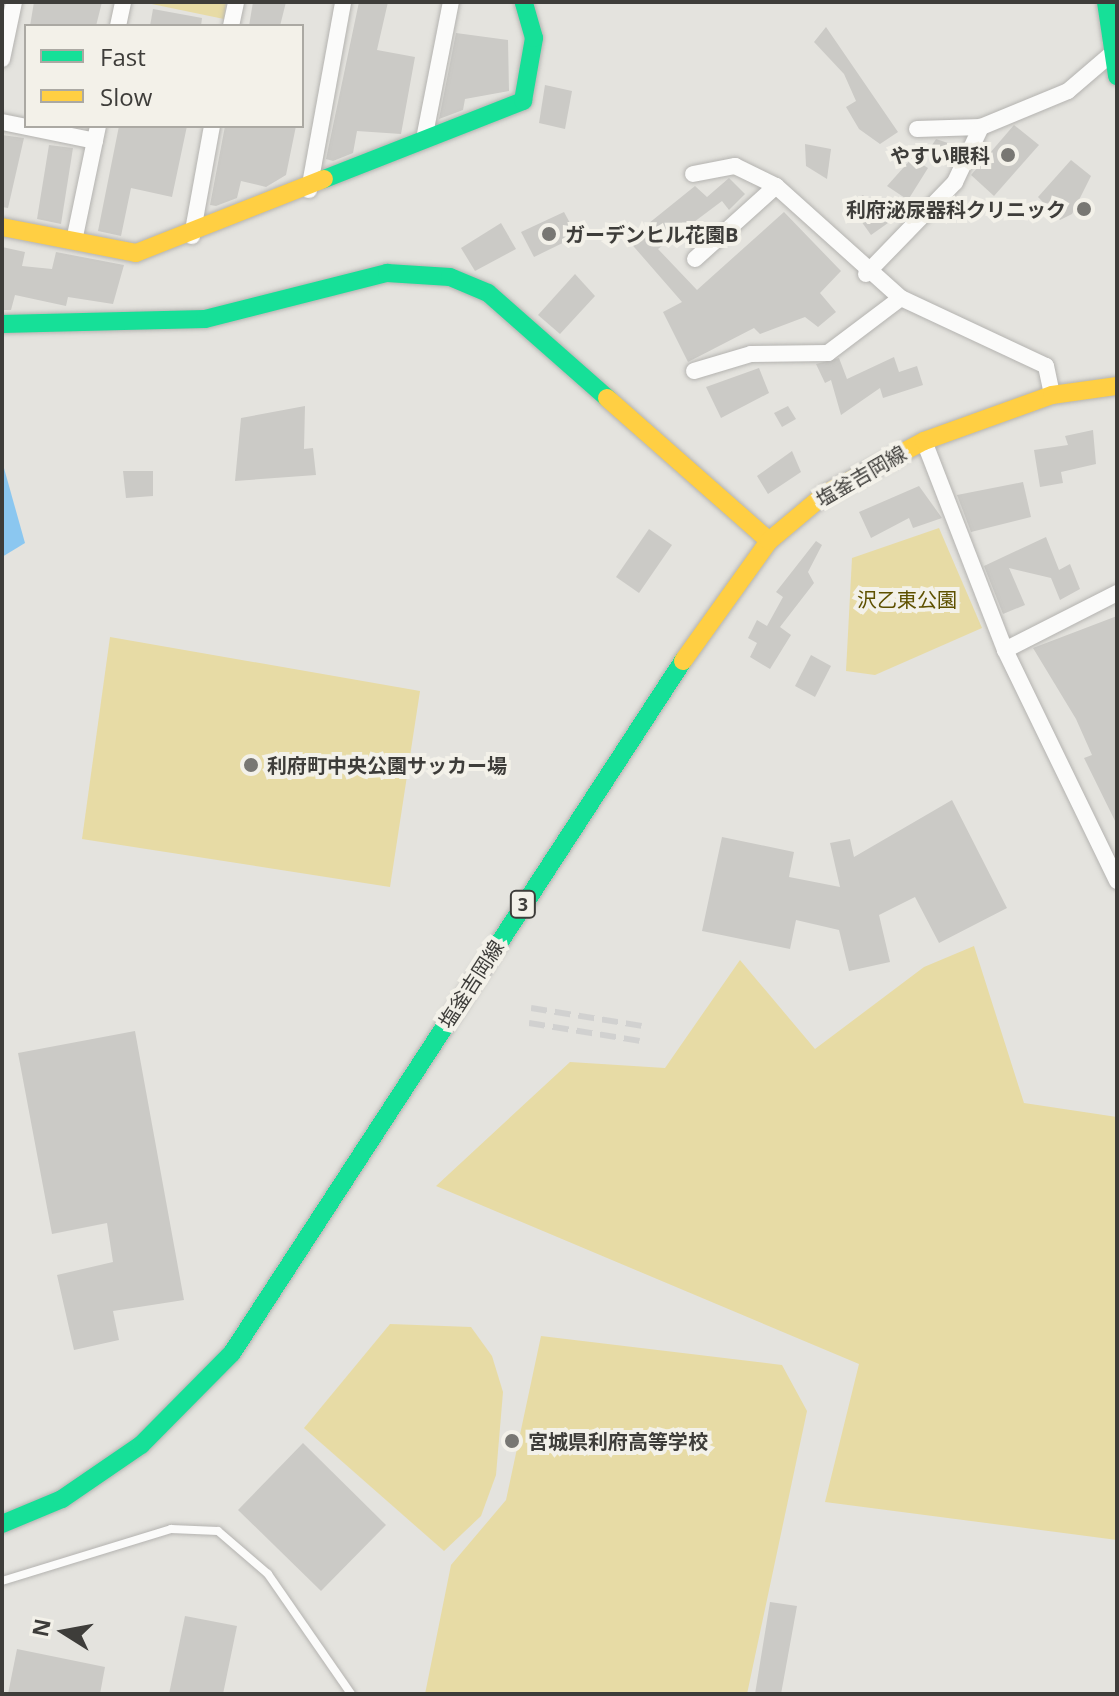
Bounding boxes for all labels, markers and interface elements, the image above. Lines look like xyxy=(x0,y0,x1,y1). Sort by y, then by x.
legend xyxy=(24,24,304,128)
text: Fast xyxy=(100,40,146,73)
text: Slow xyxy=(100,80,152,113)
place label: やすい眼科 xyxy=(890,143,990,167)
marker: やすい眼科 xyxy=(997,144,1019,166)
place label: 利府泌尿器科クリニック xyxy=(846,197,1066,221)
marker: 利府泌尿器科クリニック xyxy=(1073,198,1095,220)
place label: ガーデンヒル花園B xyxy=(565,222,738,246)
marker: ガーデンヒル花園B xyxy=(540,225,558,243)
street label: 塩釜吉岡線 xyxy=(812,441,910,511)
park label: 沢乙東公園 xyxy=(857,587,957,611)
place label: 利府町中央公園サッカー場 xyxy=(267,753,507,777)
marker: 利府町中央公園サッカー場 xyxy=(242,756,260,774)
road number: 3 xyxy=(509,890,537,918)
street label: 塩釜吉岡線 xyxy=(434,936,508,1032)
place label: 宮城県利府高等学校 xyxy=(528,1429,708,1453)
marker: 宮城県利府高等学校 xyxy=(503,1432,521,1450)
north arrow xyxy=(24,1592,104,1672)
text: N xyxy=(24,1616,57,1639)

